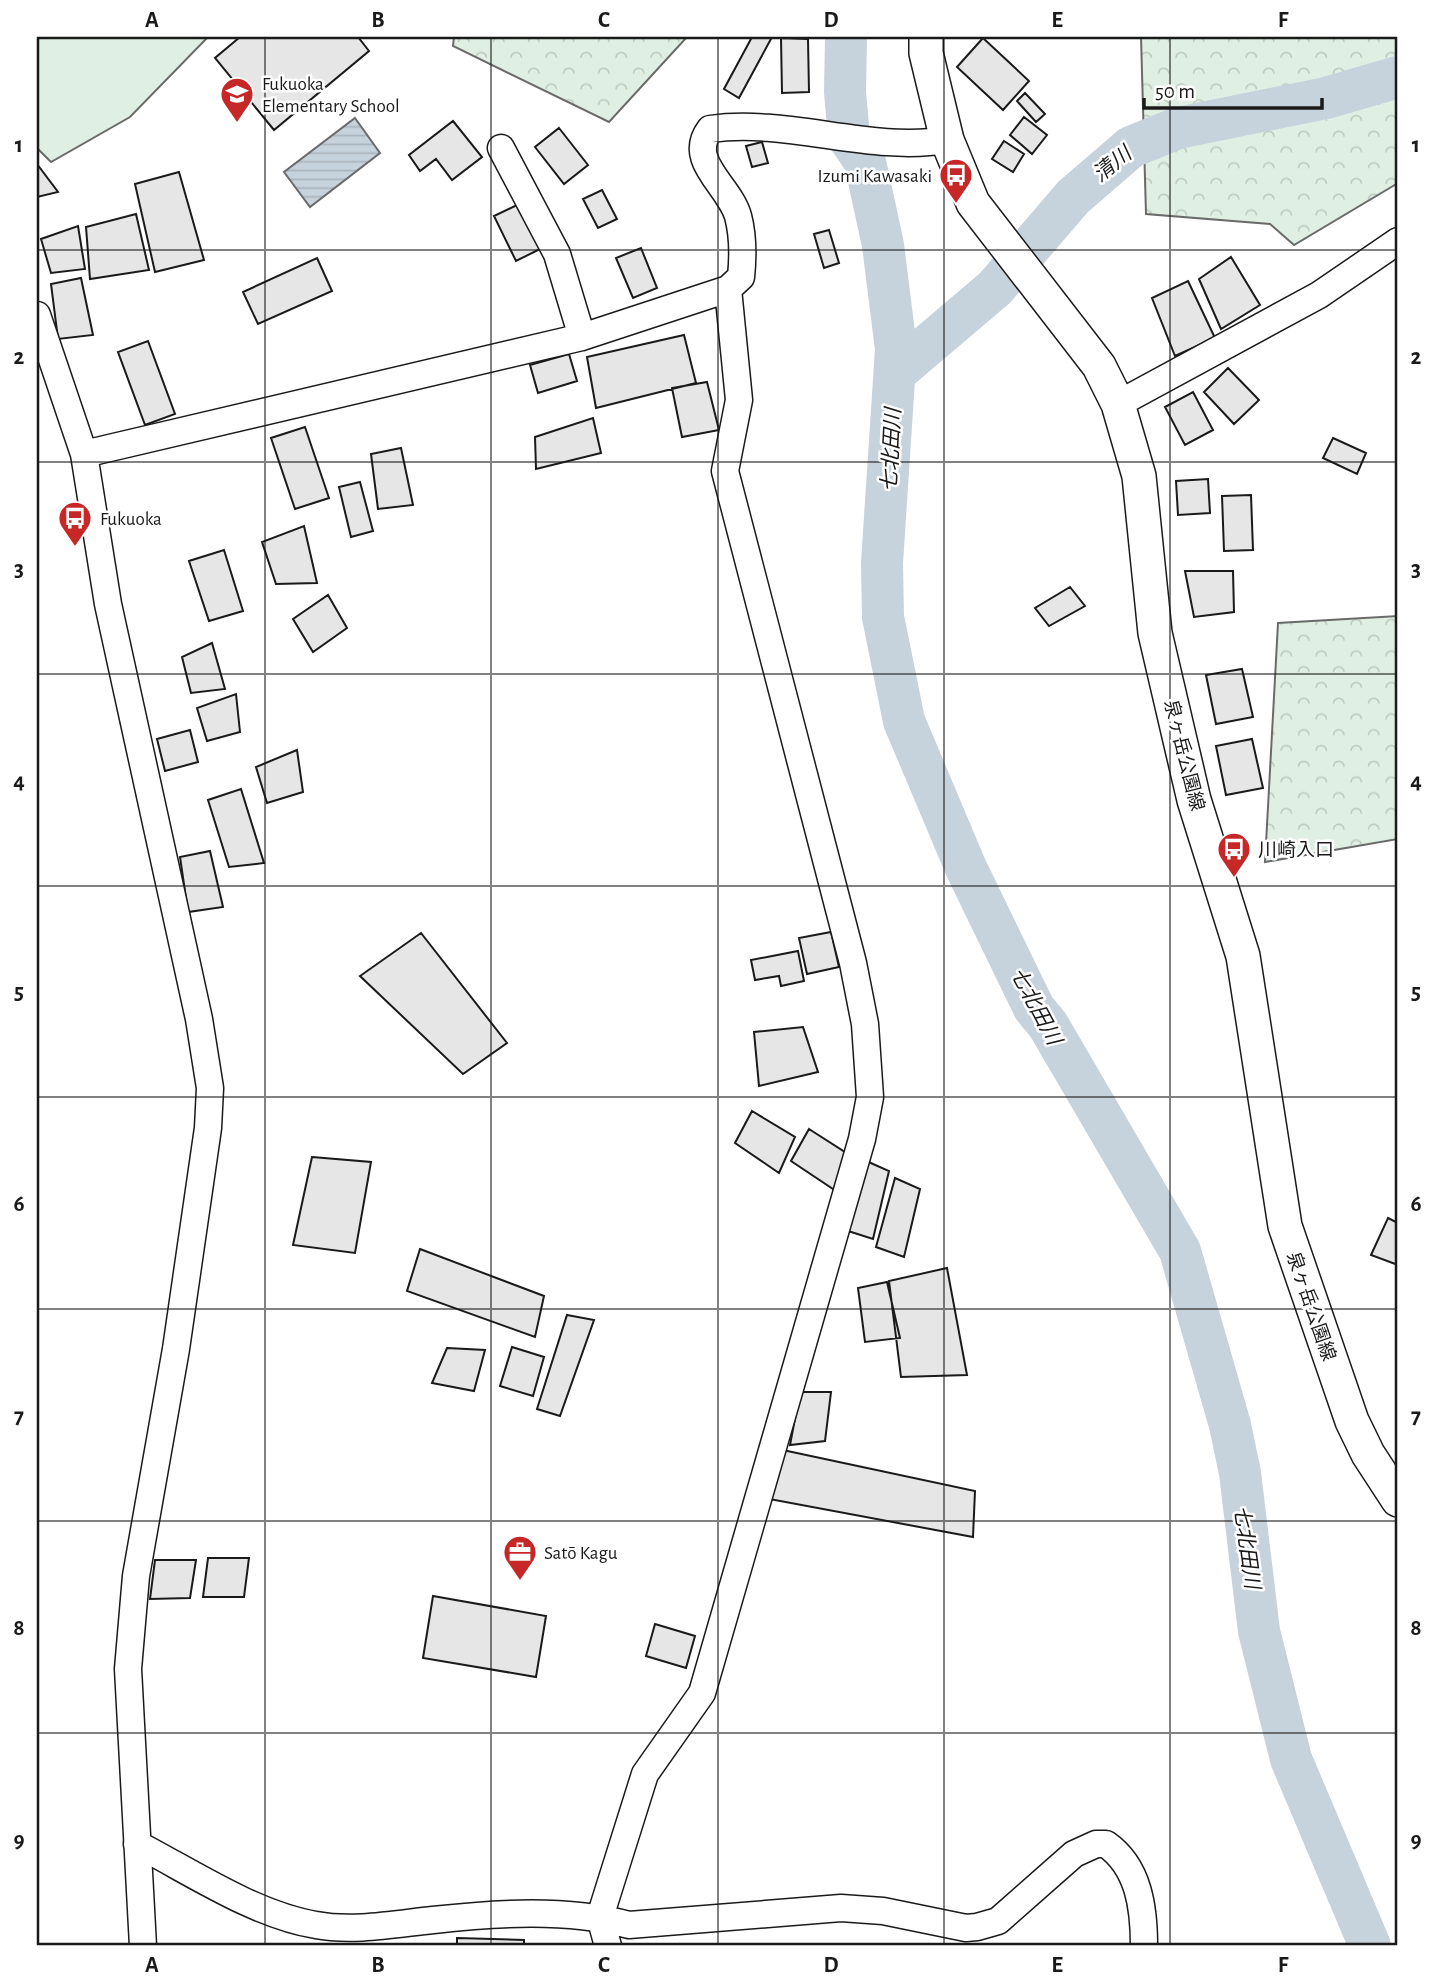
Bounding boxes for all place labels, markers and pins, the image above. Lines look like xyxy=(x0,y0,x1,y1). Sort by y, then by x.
school or university icon: Fukuoka Elementary School xyxy=(218,75,256,124)
place label: Fukuoka Elementary School xyxy=(262,75,400,116)
bus stop icon: Izumi Kawasaki xyxy=(937,156,975,205)
place label: Izumi Kawasaki xyxy=(818,167,932,186)
bus stop icon: Fukuoka xyxy=(56,499,94,548)
place label: Fukuoka xyxy=(100,510,162,529)
bus stop icon: 川崎入口 xyxy=(1215,830,1253,879)
place label: 川崎入口 xyxy=(1258,840,1334,860)
office icon: Satō Kagu xyxy=(501,1533,539,1582)
place label: Satō Kagu xyxy=(544,1544,618,1563)

